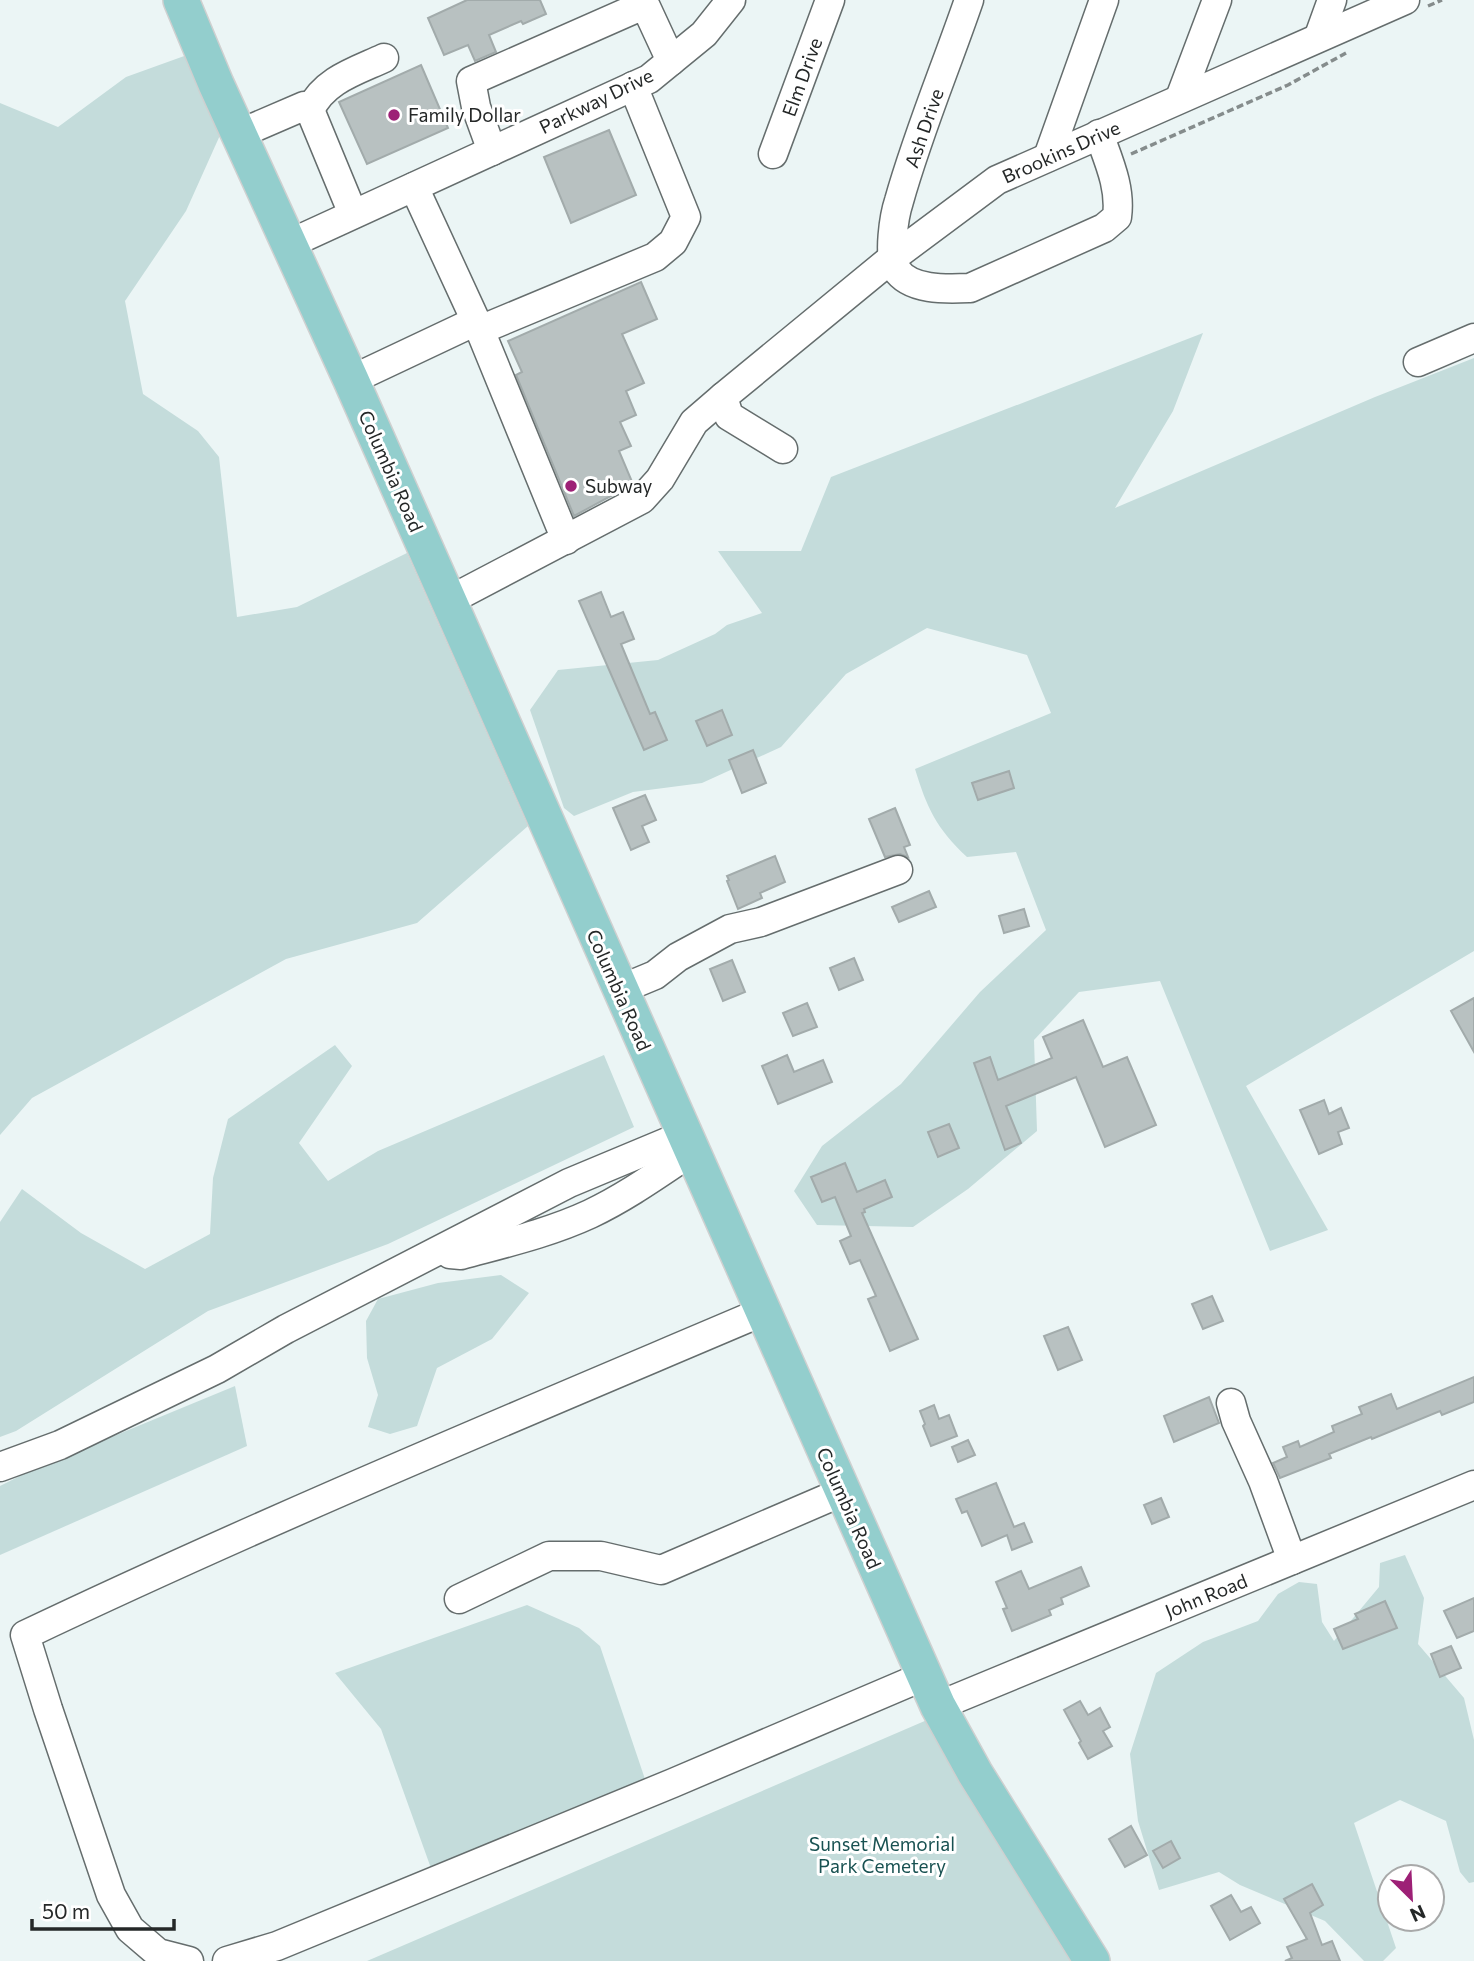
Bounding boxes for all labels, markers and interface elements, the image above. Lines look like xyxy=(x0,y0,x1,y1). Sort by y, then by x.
street label: Elm Drive xyxy=(777,34,826,119)
street label: Parkway Drive xyxy=(535,63,656,138)
street label: Ash Drive xyxy=(899,85,948,170)
place label: Family Dollar xyxy=(408,103,521,126)
marker: Family Dollar xyxy=(386,107,402,123)
street label: Brookins Drive xyxy=(998,115,1123,188)
street label: Columbia Road xyxy=(354,407,428,535)
place label: Subway xyxy=(585,474,652,497)
marker: Subway xyxy=(563,478,579,494)
street label: Columbia Road xyxy=(582,926,656,1054)
street label: Columbia Road xyxy=(812,1444,886,1572)
street label: John Road xyxy=(1161,1569,1250,1622)
park label: Sunset Memorial Park Cemetery xyxy=(809,1832,955,1877)
north arrow xyxy=(1376,1863,1446,1933)
scale bar xyxy=(32,1888,173,1932)
text: 50 m xyxy=(42,1898,90,1923)
text: N xyxy=(1407,1901,1429,1927)

